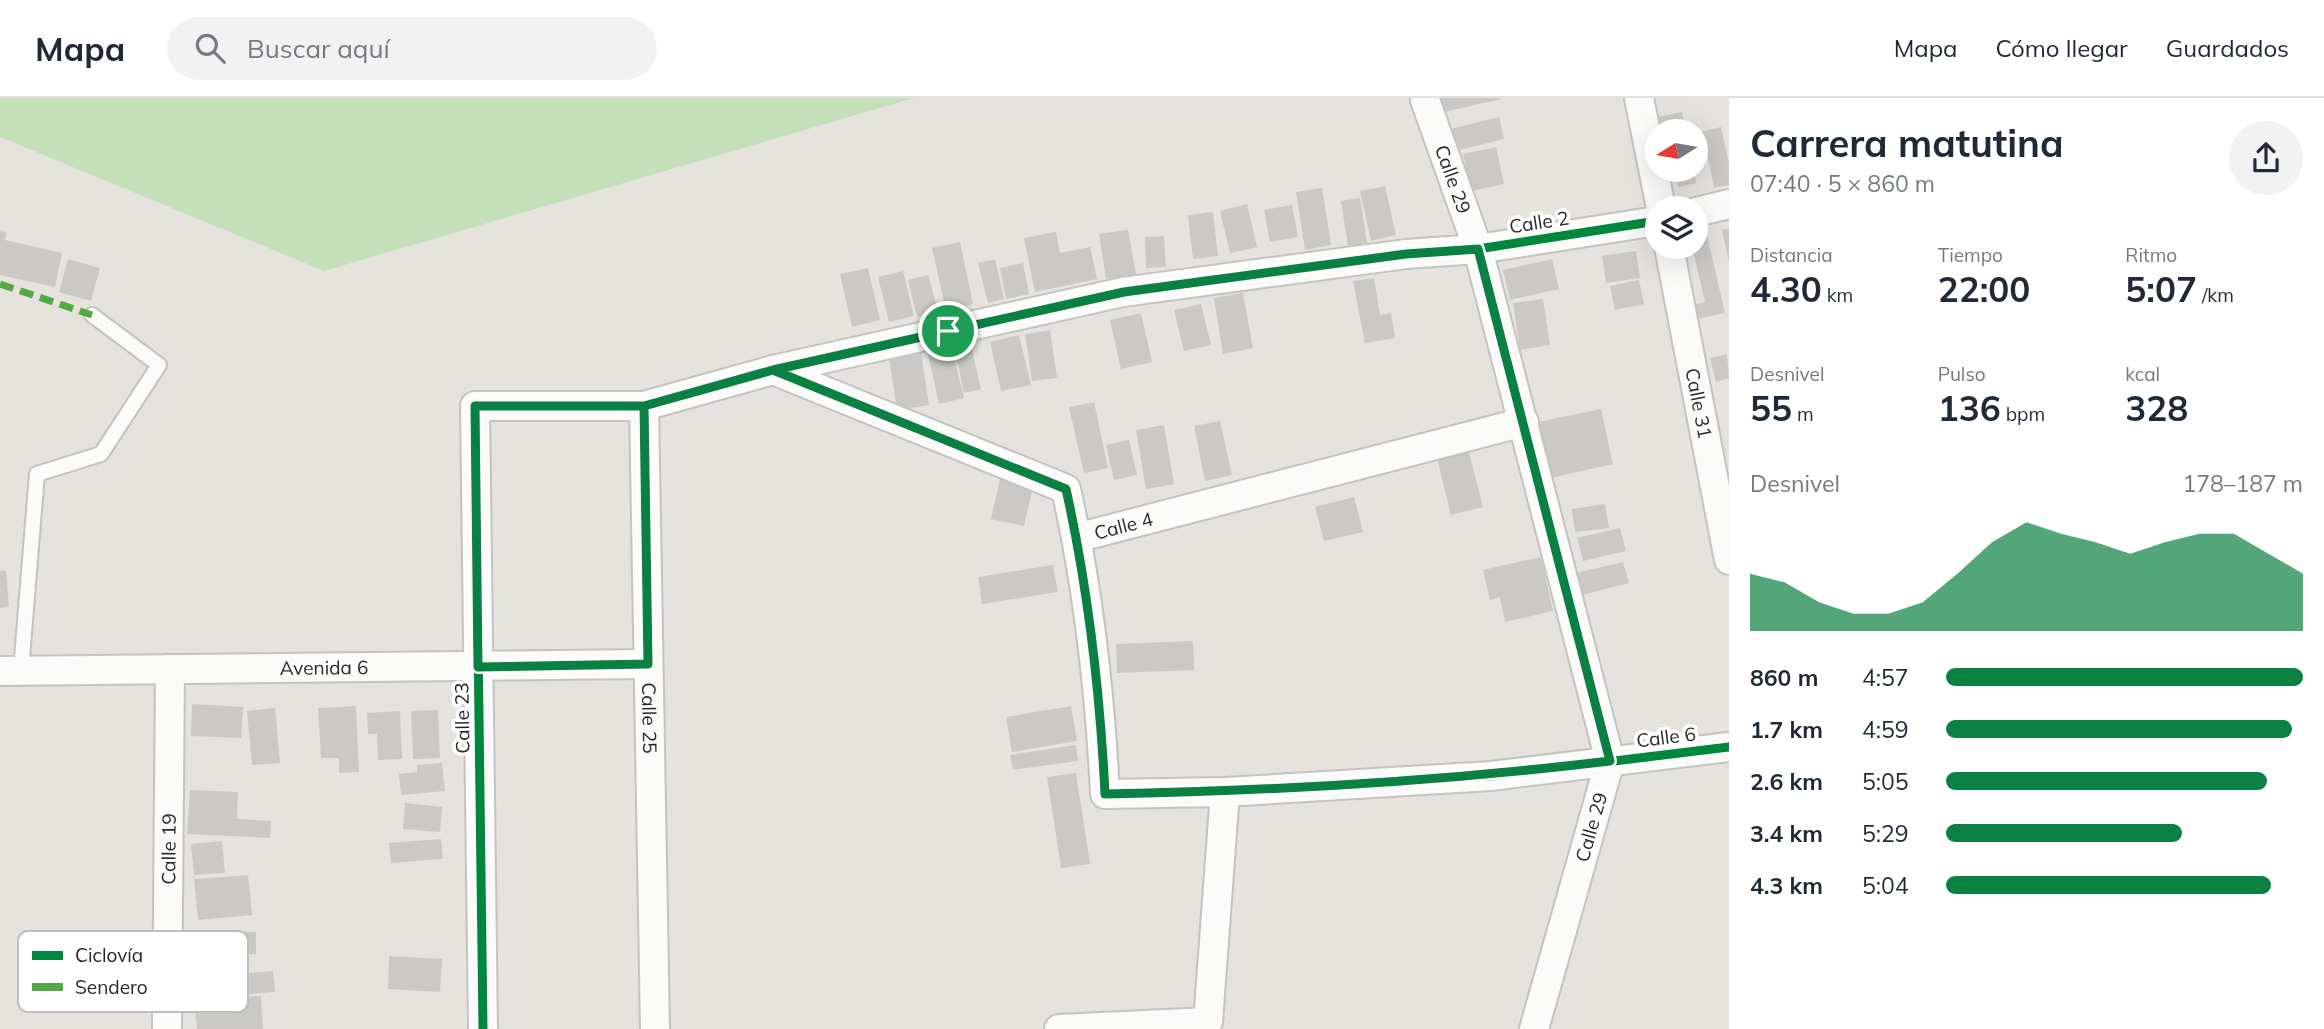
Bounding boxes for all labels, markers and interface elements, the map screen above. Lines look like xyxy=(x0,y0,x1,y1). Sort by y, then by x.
search box xyxy=(167,17,657,80)
text: Mapa xyxy=(35,28,125,69)
icon: search xyxy=(191,29,229,67)
text: Buscar aquí xyxy=(247,32,390,65)
text: Mapa xyxy=(1894,33,1957,63)
text: Cómo llegar xyxy=(1995,33,2128,63)
text: Guardados xyxy=(2166,33,2289,63)
north arrow xyxy=(1645,119,1708,182)
map controls xyxy=(1645,119,1708,259)
text: Carrera matutina xyxy=(1750,119,2064,167)
button: share xyxy=(2229,121,2303,195)
street label: Calle 29 xyxy=(1430,142,1476,217)
text: 07:40 · 5 × 860 m xyxy=(1750,169,1935,198)
button: layers xyxy=(1645,196,1708,259)
street label: Calle 2 xyxy=(1508,205,1570,239)
text: Distancia xyxy=(1750,243,1833,267)
text: Tiempo xyxy=(1938,243,2003,267)
text: Ritmo xyxy=(2125,243,2177,267)
text: 4.30 xyxy=(1750,267,1822,311)
text: 22:00 xyxy=(1938,267,2030,311)
text: 5:07 xyxy=(2125,267,2197,311)
text: km xyxy=(1822,283,1853,307)
text: /km xyxy=(2197,283,2234,307)
pin xyxy=(918,301,978,361)
icon: arrive xyxy=(929,312,967,350)
text: Desnivel xyxy=(1750,362,1824,386)
text: Pulso xyxy=(1938,362,1986,386)
text: kcal xyxy=(2125,362,2160,386)
street label: Calle 31 xyxy=(1680,366,1717,440)
text: 55 xyxy=(1750,386,1792,430)
text: 136 xyxy=(1938,386,2001,430)
text: 328 xyxy=(2125,386,2188,430)
text: m xyxy=(1792,402,1814,426)
text: bpm xyxy=(2001,402,2045,426)
text: Desnivel xyxy=(1750,469,1840,498)
text: 178–187 m xyxy=(2182,469,2303,498)
street label: Calle 4 xyxy=(1091,507,1155,545)
street label: Avenida 6 xyxy=(280,655,368,680)
text: 860 m xyxy=(1750,663,1818,692)
text: 4:57 xyxy=(1862,663,1909,692)
street label: Calle 23 xyxy=(449,682,475,754)
street label: Calle 25 xyxy=(637,682,662,754)
text: 1.7 km xyxy=(1750,715,1823,744)
text: 4:59 xyxy=(1862,715,1909,744)
street label: Calle 6 xyxy=(1635,721,1697,753)
text: 2.6 km xyxy=(1750,767,1823,796)
text: 5:05 xyxy=(1862,767,1909,796)
street label: Calle 29 xyxy=(1570,789,1612,865)
street label: Calle 19 xyxy=(156,813,181,885)
text: 3.4 km xyxy=(1750,819,1823,848)
text: 5:29 xyxy=(1862,819,1909,848)
text: 4.3 km xyxy=(1750,871,1823,900)
text: 5:04 xyxy=(1862,871,1909,900)
legend xyxy=(18,931,248,1012)
text: Ciclovía xyxy=(75,943,143,967)
text: Sendero xyxy=(75,975,148,999)

